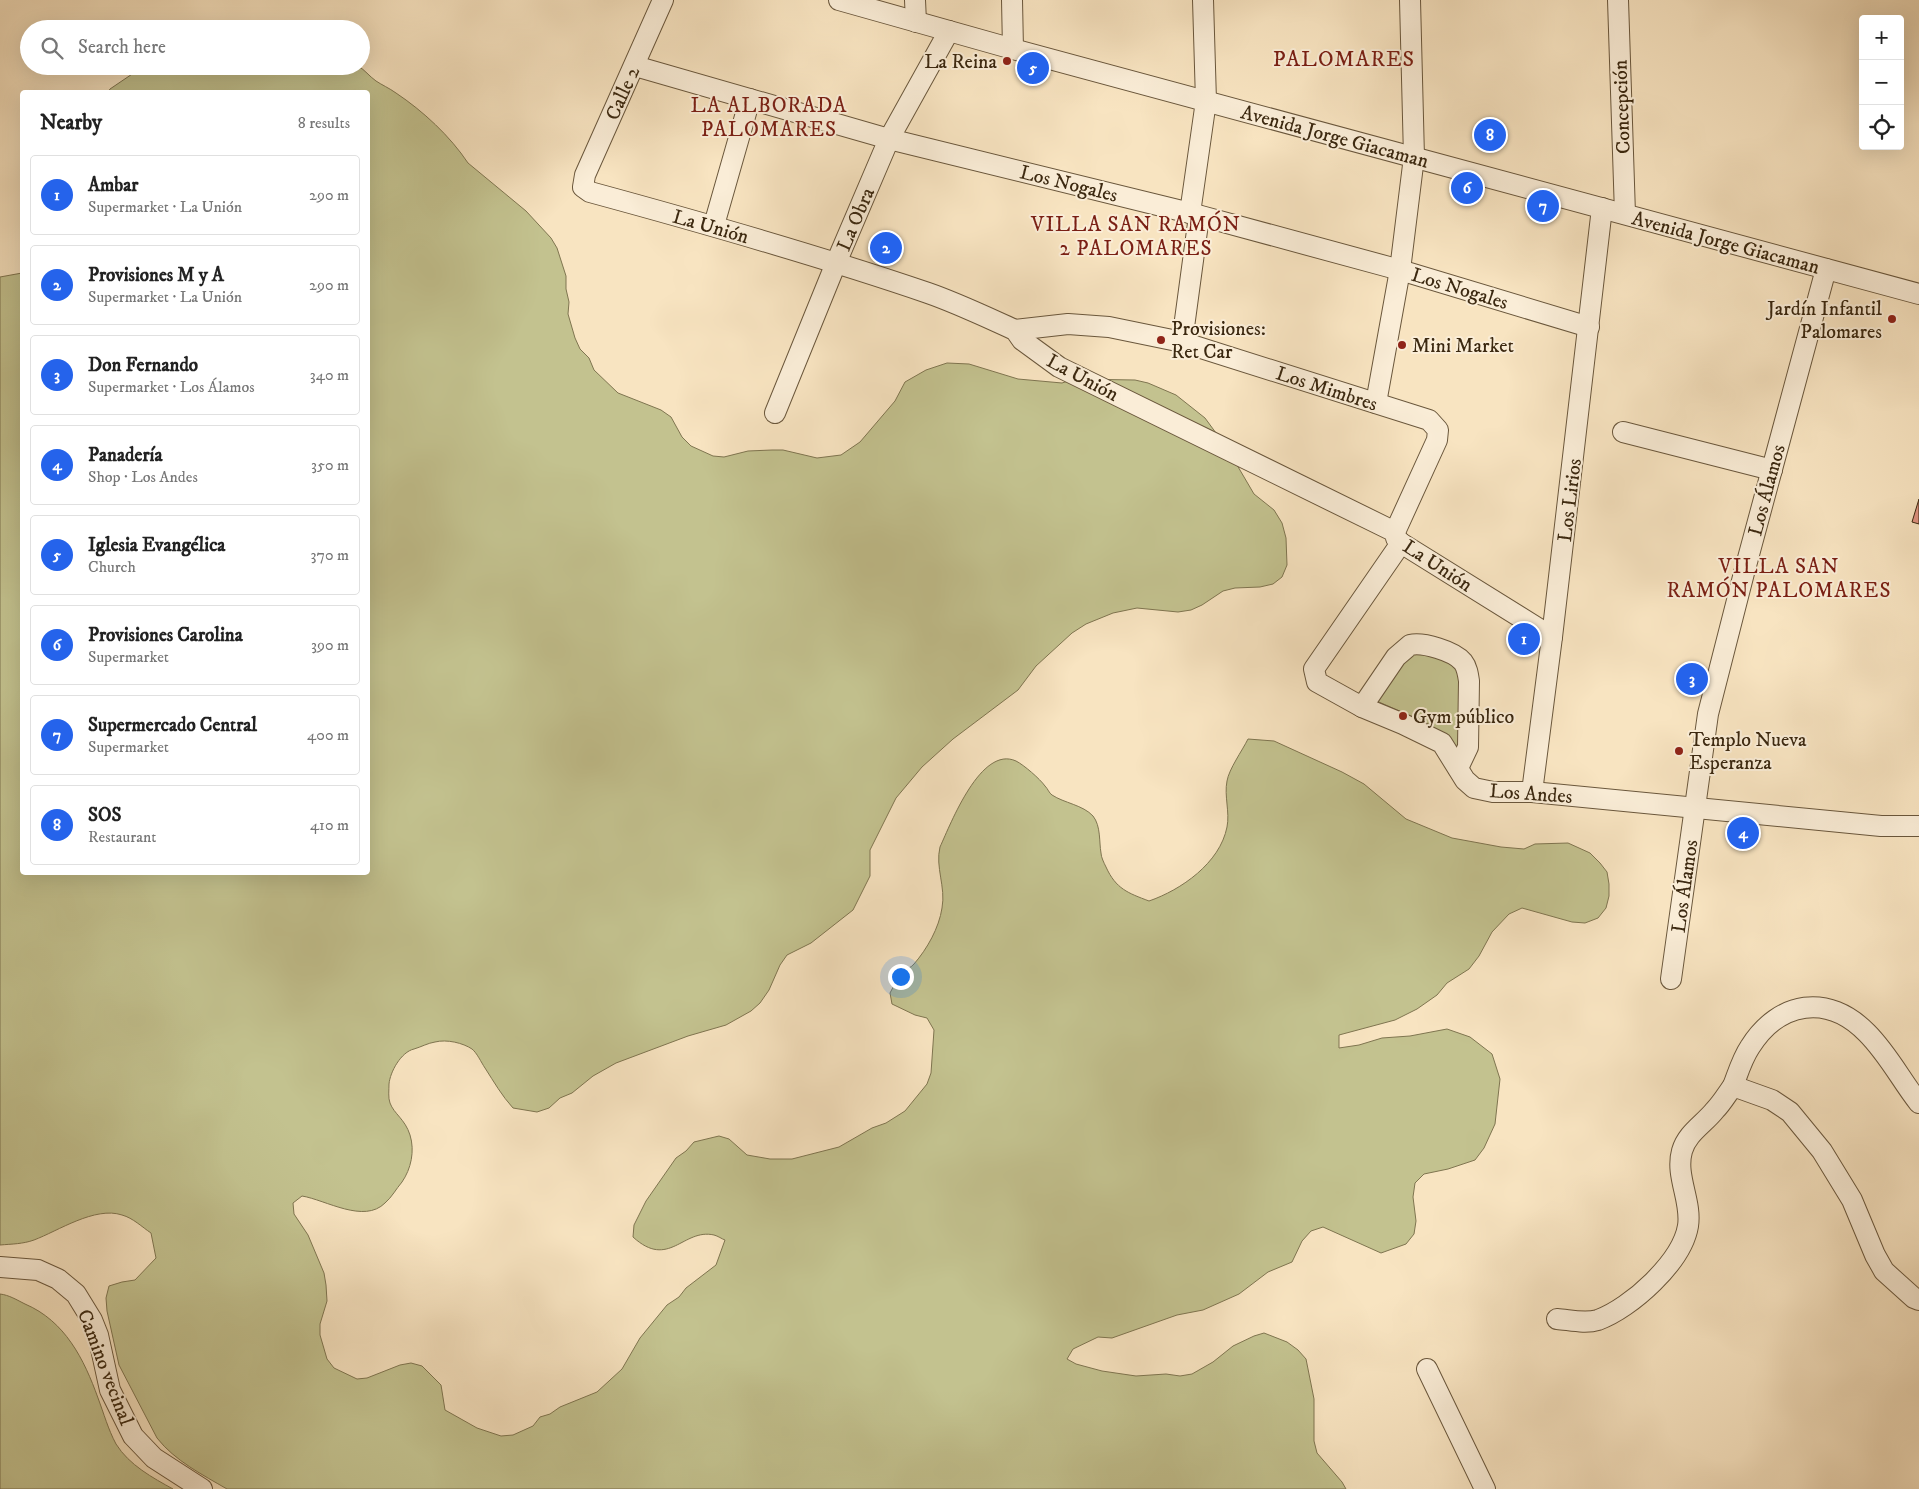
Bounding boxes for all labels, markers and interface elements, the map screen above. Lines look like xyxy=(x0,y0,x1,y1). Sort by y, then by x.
map controls xyxy=(1859,15,1904,150)
button: + xyxy=(1859,15,1904,60)
search box xyxy=(20,20,370,75)
icon: search xyxy=(38,34,66,62)
text: Search here xyxy=(78,36,166,59)
district label: PALOMARES xyxy=(1273,46,1415,73)
pin: 5 xyxy=(1017,49,1049,87)
place label: La Reina xyxy=(924,50,997,75)
marker: La Reina xyxy=(1001,55,1013,67)
street label: Concepción xyxy=(1608,59,1637,155)
button: − xyxy=(1859,60,1904,105)
street label: Calle 2 xyxy=(601,63,646,124)
district label: LA ALBORADA PALOMARES xyxy=(691,93,847,143)
street label: Avenida Jorge Giacaman xyxy=(1238,100,1432,175)
button: locate xyxy=(1859,105,1904,150)
text: Nearby xyxy=(40,110,102,136)
text: 8 results xyxy=(298,113,350,133)
pin: 8 xyxy=(1474,116,1506,154)
street label: Los Nogales xyxy=(1017,160,1120,209)
pin: 6 xyxy=(1451,169,1483,207)
text: Ambar xyxy=(88,174,138,197)
street label: La Obra xyxy=(832,184,881,255)
text: 1 xyxy=(54,185,60,205)
text: 290 m xyxy=(309,185,349,205)
pin: 7 xyxy=(1527,187,1559,225)
text: Supermarket · La Unión xyxy=(88,197,242,217)
street label: La Unión xyxy=(670,205,752,250)
street label: Avenida Jorge Giacaman xyxy=(1629,206,1823,281)
district label: VILLA SAN RAMÓN 2 PALOMARES xyxy=(1030,210,1241,262)
pin: 2 xyxy=(870,229,902,267)
street label: Los Nogales xyxy=(1408,263,1511,316)
text: Provisiones M y A xyxy=(88,264,224,287)
text: 2 xyxy=(53,275,61,295)
text: 290 m xyxy=(309,275,349,295)
text: Supermarket · La Unión xyxy=(88,287,242,307)
place label: Jardín Infantil Palomares xyxy=(1765,297,1882,345)
marker: Jardín Infantil Palomares xyxy=(1886,313,1898,325)
place label: Provisiones: Ret Car xyxy=(1171,317,1266,365)
marker: Provisiones: Ret Car xyxy=(1155,334,1167,346)
place label: Mini Market xyxy=(1412,334,1514,359)
marker: Mini Market xyxy=(1396,339,1408,351)
street label: La Unión xyxy=(1042,349,1123,408)
text: Don Fernando xyxy=(88,354,198,377)
street label: Los Mimbres xyxy=(1273,361,1381,418)
text: 3 xyxy=(54,365,60,385)
text: 340 m xyxy=(310,365,349,385)
text: Supermarket · Los Álamos xyxy=(88,377,255,397)
street label: Los Álamos xyxy=(1742,441,1792,539)
text: Panadería xyxy=(88,444,163,467)
text: 4 xyxy=(52,455,62,475)
text: 350 m xyxy=(311,455,349,475)
street label: Los Lirios xyxy=(1553,457,1588,543)
text: Shop · Los Andes xyxy=(88,467,198,487)
text: Iglesia Evangélica xyxy=(88,534,225,557)
street label: La Unión xyxy=(1398,535,1477,598)
text: 5 xyxy=(53,545,61,565)
text: 370 m xyxy=(311,545,349,565)
district label: VILLA SAN RAMÓN PALOMARES xyxy=(1667,554,1891,604)
text: Church xyxy=(88,557,136,577)
pin: 1 xyxy=(1508,620,1540,658)
text: Provisiones Carolina xyxy=(88,624,243,647)
text: 6 xyxy=(53,635,61,655)
text: 390 m xyxy=(311,635,349,655)
text: Supermarket xyxy=(88,647,169,667)
pin: 3 xyxy=(1676,660,1708,698)
place label: Gym público xyxy=(1413,705,1514,730)
marker: Gym público xyxy=(1397,710,1409,722)
text: Supermercado Central xyxy=(88,714,257,737)
text: 7 xyxy=(53,725,61,745)
text: 400 m xyxy=(307,725,349,745)
place label: Templo Nueva Esperanza xyxy=(1689,728,1807,776)
text: Supermarket xyxy=(88,737,169,757)
marker: Templo Nueva Esperanza xyxy=(1673,745,1685,757)
street label: Los Andes xyxy=(1489,779,1574,810)
text: SOS xyxy=(88,804,121,827)
pin: 4 xyxy=(1727,814,1759,852)
text: 8 xyxy=(53,815,61,835)
text: 410 m xyxy=(310,815,349,835)
text: Restaurant xyxy=(88,827,156,847)
street label: Los Álamos xyxy=(1666,838,1704,934)
your location xyxy=(888,964,914,990)
street label: Camino vecinal xyxy=(71,1306,138,1429)

